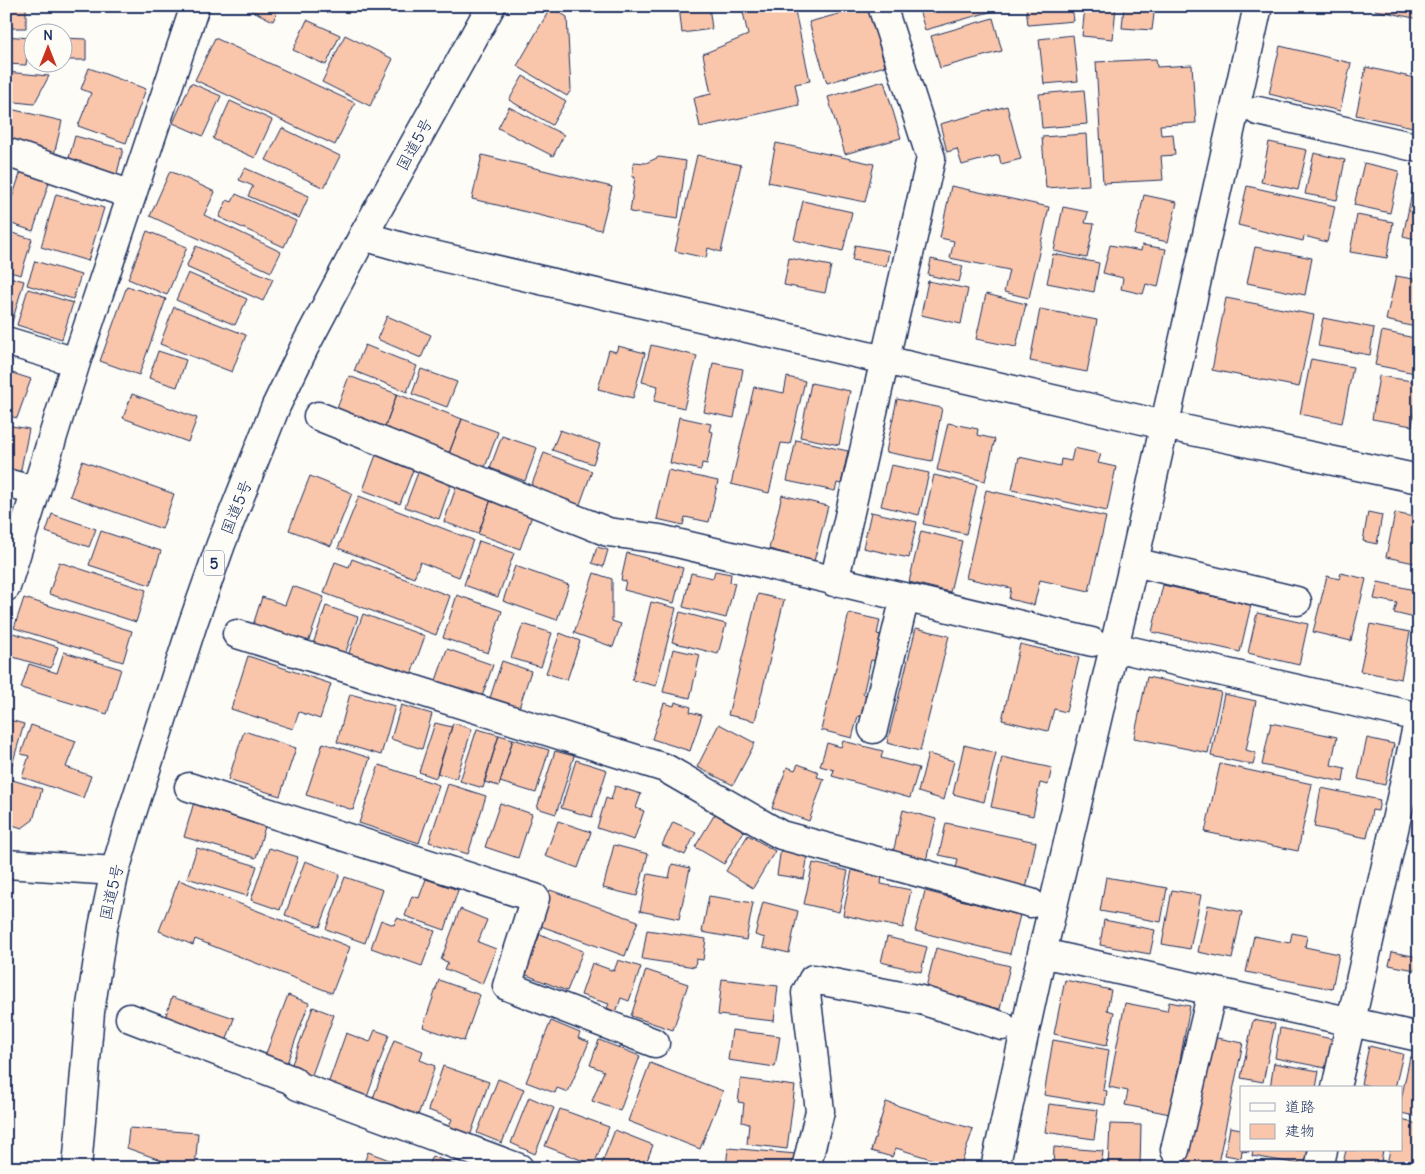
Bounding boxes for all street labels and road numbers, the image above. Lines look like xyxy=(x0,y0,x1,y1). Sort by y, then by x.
street label: 国道5号 xyxy=(391,114,437,174)
street label: 国道5号 xyxy=(216,477,256,537)
road number: 5 xyxy=(204,550,224,576)
street label: 国道5号 xyxy=(95,862,127,922)

